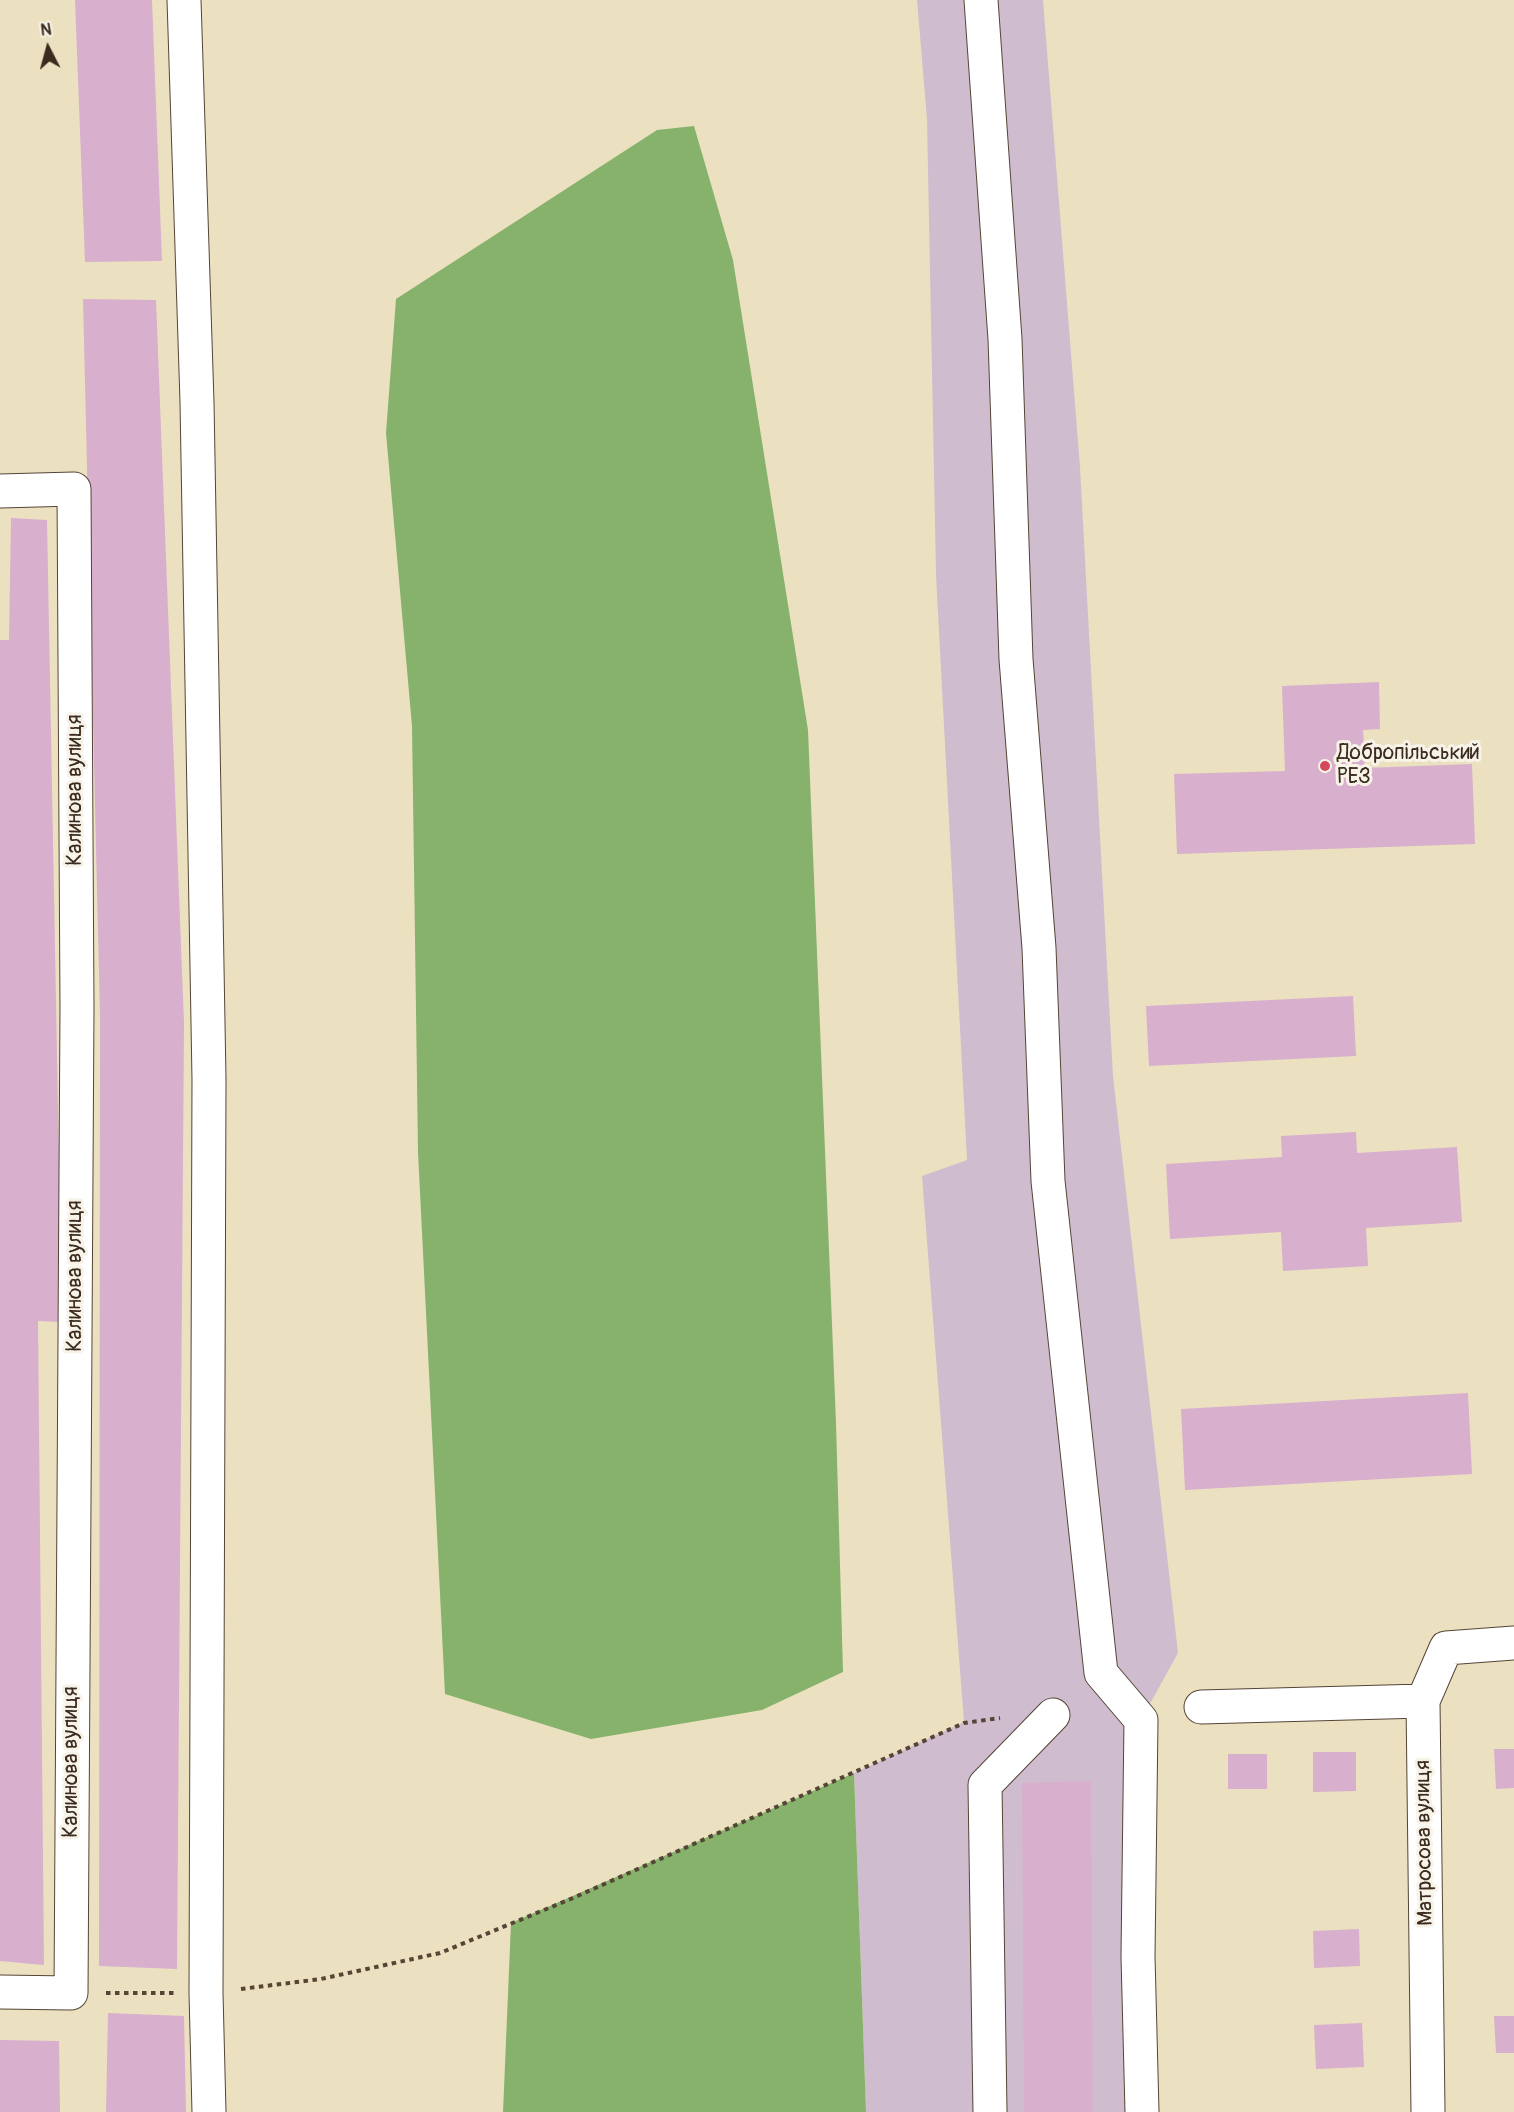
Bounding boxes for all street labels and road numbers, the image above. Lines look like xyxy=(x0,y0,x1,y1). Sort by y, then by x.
street label: Калинова вулиця xyxy=(63,714,89,866)
street label: Калинова вулиця xyxy=(63,1200,89,1352)
street label: Калинова вулиця xyxy=(59,1686,85,1838)
street label: Матросова вулиця xyxy=(1411,1760,1439,1926)

